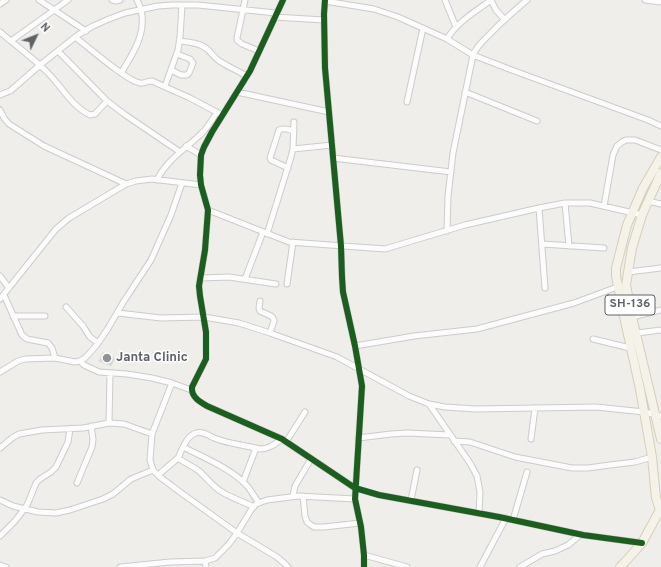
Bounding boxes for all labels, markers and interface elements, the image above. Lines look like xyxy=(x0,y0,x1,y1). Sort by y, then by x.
north arrow xyxy=(16,16,56,56)
text: N xyxy=(37,20,53,35)
road number: SH-136 xyxy=(605,295,655,315)
place label: Janta Clinic xyxy=(116,350,188,366)
marker: Janta Clinic xyxy=(101,352,113,364)

